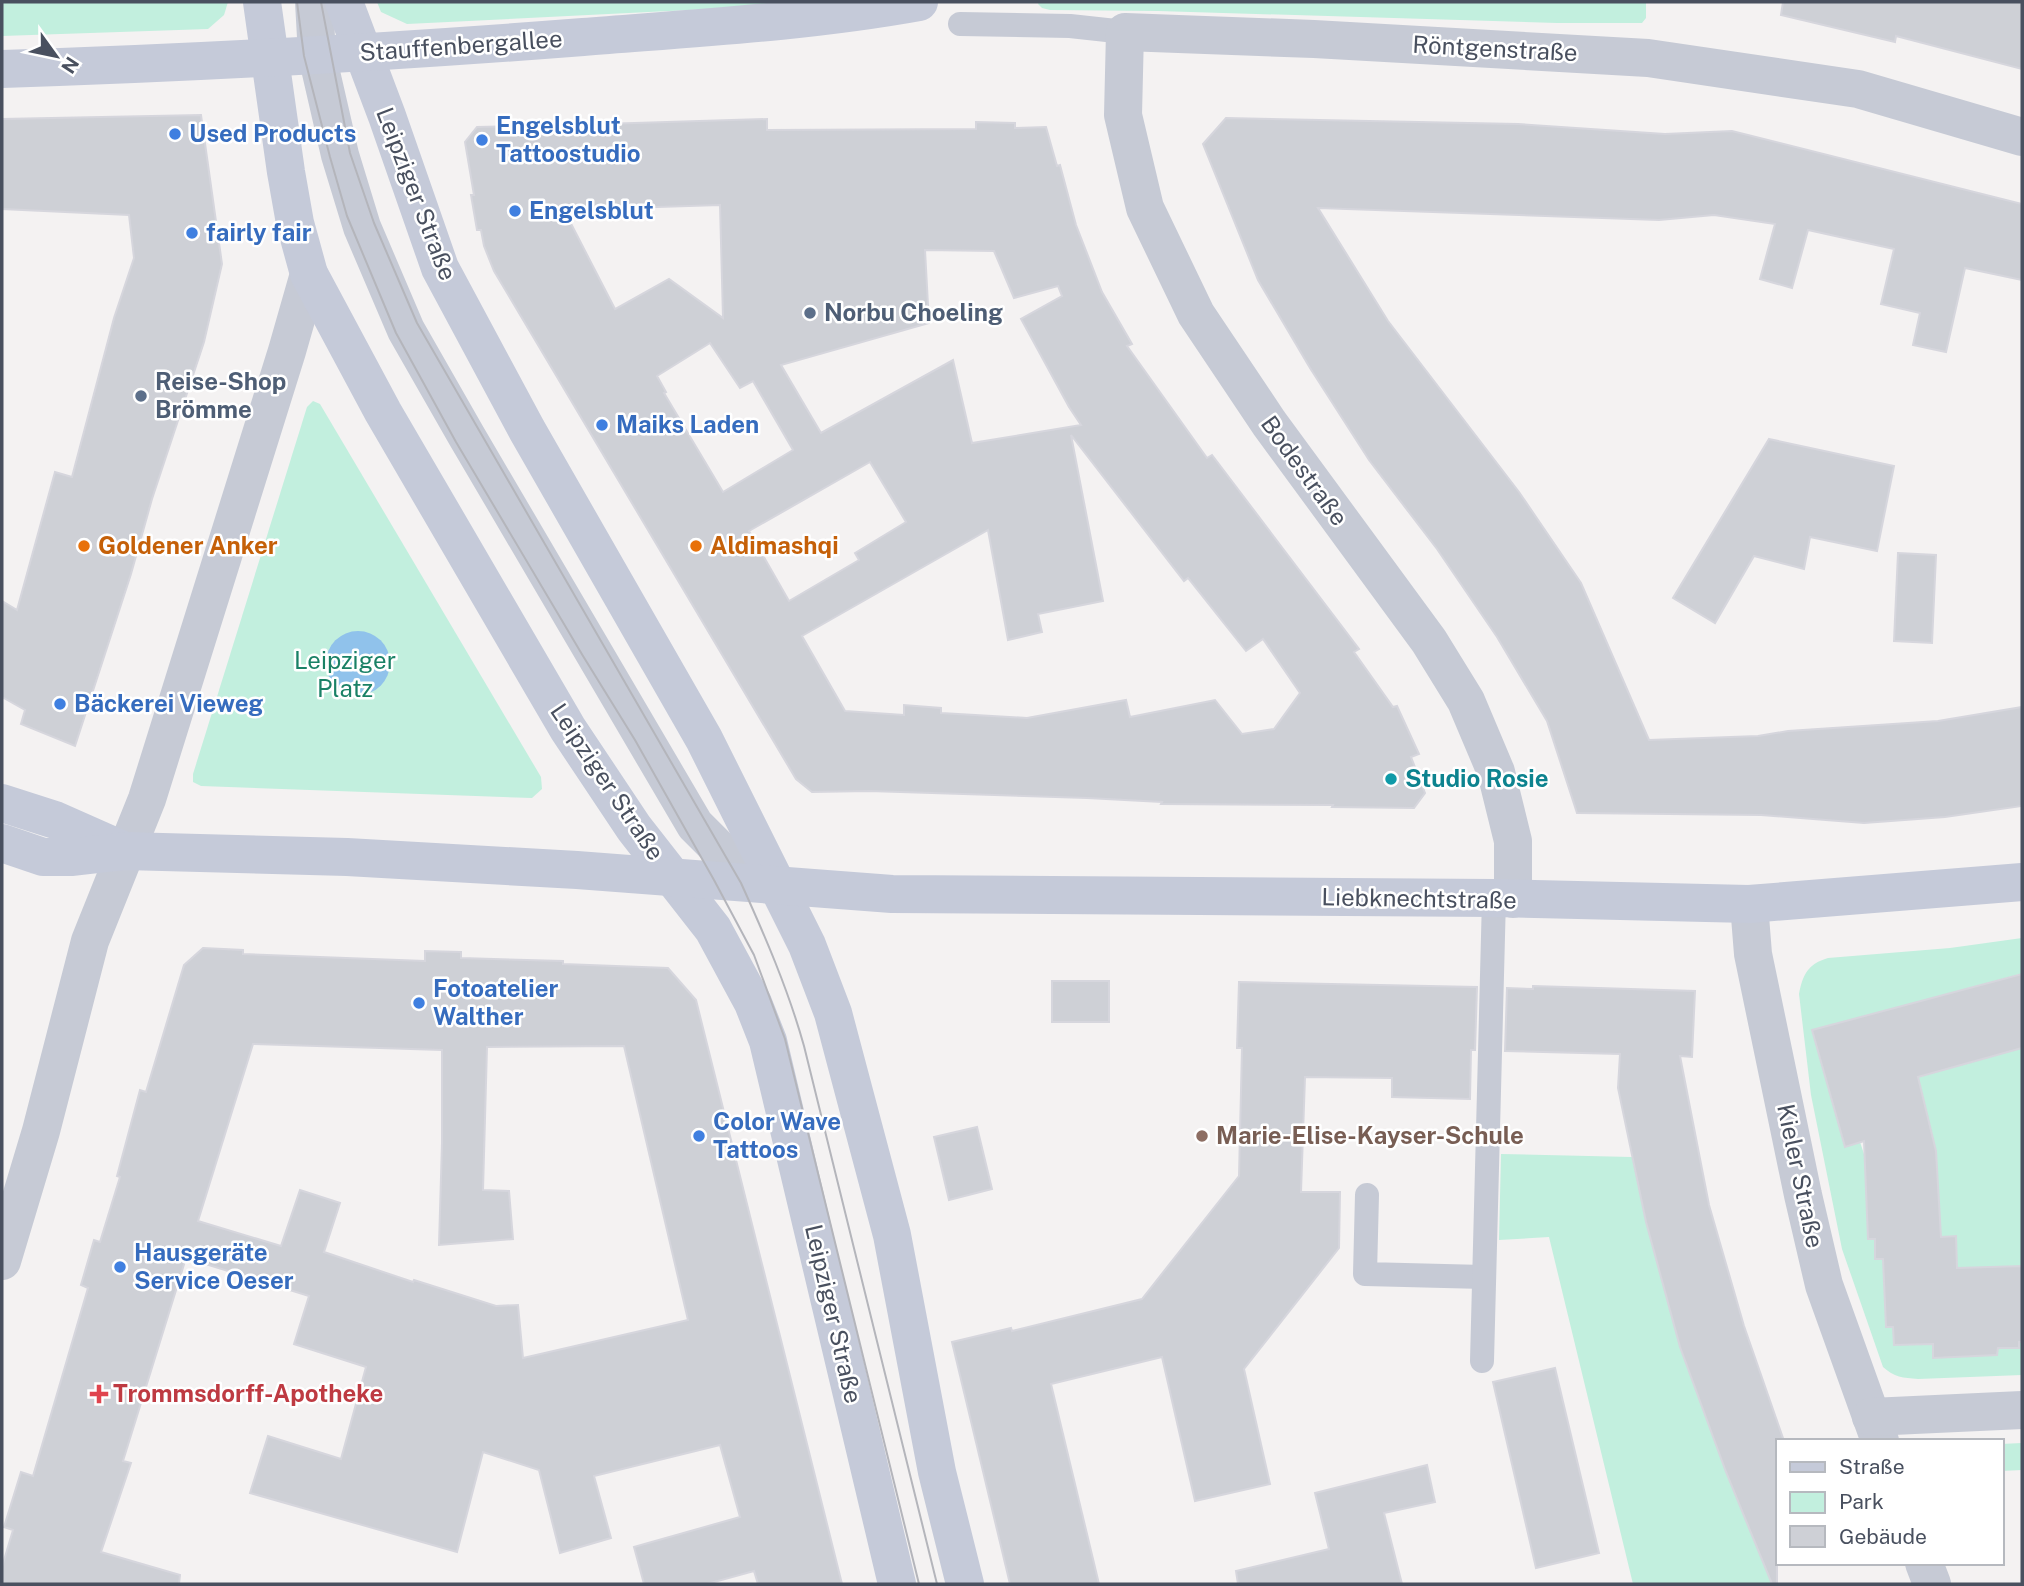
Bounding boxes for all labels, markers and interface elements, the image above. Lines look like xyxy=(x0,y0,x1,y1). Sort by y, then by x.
north arrow xyxy=(21,21,91,91)
street label: Stauffenbergallee xyxy=(359,24,563,66)
street label: Röntgenstraße xyxy=(1412,30,1578,66)
text: N xyxy=(57,53,84,77)
street label: Leipziger Straße xyxy=(371,103,463,284)
place label: Engelsblut Tattoostudio xyxy=(496,111,640,167)
place label: Used Products xyxy=(189,119,356,147)
marker: Used Products xyxy=(167,126,183,142)
marker: Engelsblut Tattoostudio xyxy=(474,132,490,148)
place label: Engelsblut xyxy=(529,196,654,224)
marker: Engelsblut xyxy=(507,203,523,219)
place label: fairly fair xyxy=(206,218,312,246)
marker: fairly fair xyxy=(184,225,200,241)
place label: Norbu Choeling xyxy=(824,298,1003,326)
marker: Norbu Choeling xyxy=(802,305,818,321)
place label: Reise-Shop Brömme xyxy=(155,367,286,423)
marker: Reise-Shop Brömme xyxy=(133,388,149,404)
place label: Maiks Laden xyxy=(616,410,759,438)
street label: Bodestraße xyxy=(1256,410,1354,531)
marker: Maiks Laden xyxy=(594,417,610,433)
place label: Goldener Anker xyxy=(98,531,278,559)
place label: Aldimashqi xyxy=(710,531,839,559)
marker: Goldener Anker xyxy=(76,538,92,554)
marker: Aldimashqi xyxy=(688,538,704,554)
park label: Leipziger Platz xyxy=(294,646,396,702)
place label: Bäckerei Vieweg xyxy=(74,689,263,717)
marker: Bäckerei Vieweg xyxy=(52,696,68,712)
street label: Leipziger Straße xyxy=(545,698,671,865)
place label: Studio Rosie xyxy=(1405,764,1549,792)
marker: Studio Rosie xyxy=(1383,771,1399,787)
street label: Liebknechtstraße xyxy=(1321,882,1517,914)
place label: Fotoatelier Walther xyxy=(433,974,559,1030)
marker: Fotoatelier Walther xyxy=(411,995,427,1011)
street label: Kieler Straße xyxy=(1772,1101,1830,1250)
place label: Color Wave Tattoos xyxy=(713,1107,841,1163)
place label: Marie-Elise-Kayser-Schule xyxy=(1216,1121,1524,1149)
marker: Color Wave Tattoos xyxy=(691,1128,707,1144)
marker: Marie-Elise-Kayser-Schule xyxy=(1194,1128,1210,1144)
street label: Leipziger Straße xyxy=(800,1222,868,1406)
place label: Hausgeräte Service Oeser xyxy=(134,1238,294,1294)
marker: Hausgeräte Service Oeser xyxy=(112,1259,128,1275)
place label: Trommsdorff-Apotheke xyxy=(113,1379,383,1407)
marker: Trommsdorff-Apotheke xyxy=(91,1386,107,1402)
legend xyxy=(1776,1439,2003,1565)
text: Straße xyxy=(1839,1454,1905,1479)
text: Park xyxy=(1839,1489,1884,1514)
text: Gebäude xyxy=(1839,1524,1927,1549)

